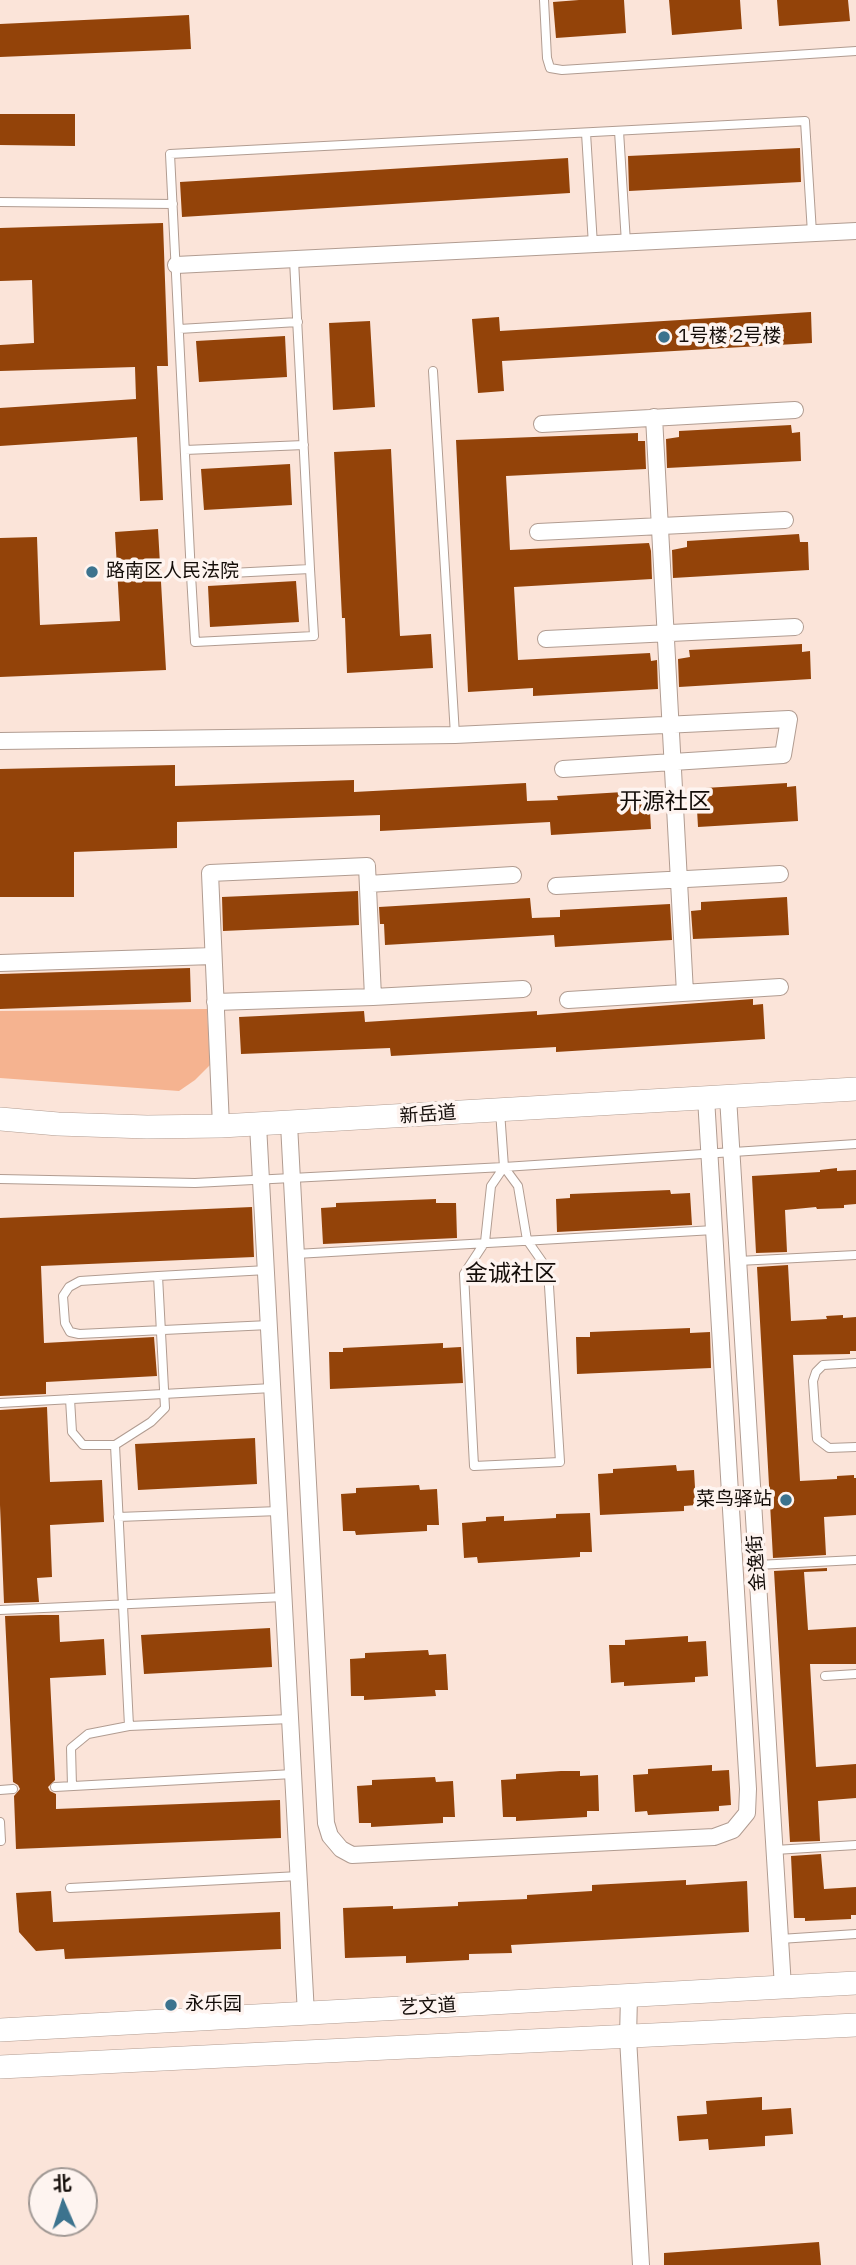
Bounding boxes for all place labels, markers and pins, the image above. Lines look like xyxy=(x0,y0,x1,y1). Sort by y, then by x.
place label: 1号楼 2号楼 xyxy=(678,326,781,348)
marker: 1号楼 2号楼 xyxy=(656,329,672,345)
place label: 路南区人民法院 xyxy=(106,561,239,583)
marker: 路南区人民法院 xyxy=(84,564,100,580)
place label: 菜鸟驿站 xyxy=(696,1489,772,1511)
marker: 菜鸟驿站 xyxy=(778,1492,794,1508)
place label: 永乐园 xyxy=(185,1994,242,2016)
marker: 永乐园 xyxy=(163,1997,179,2013)

